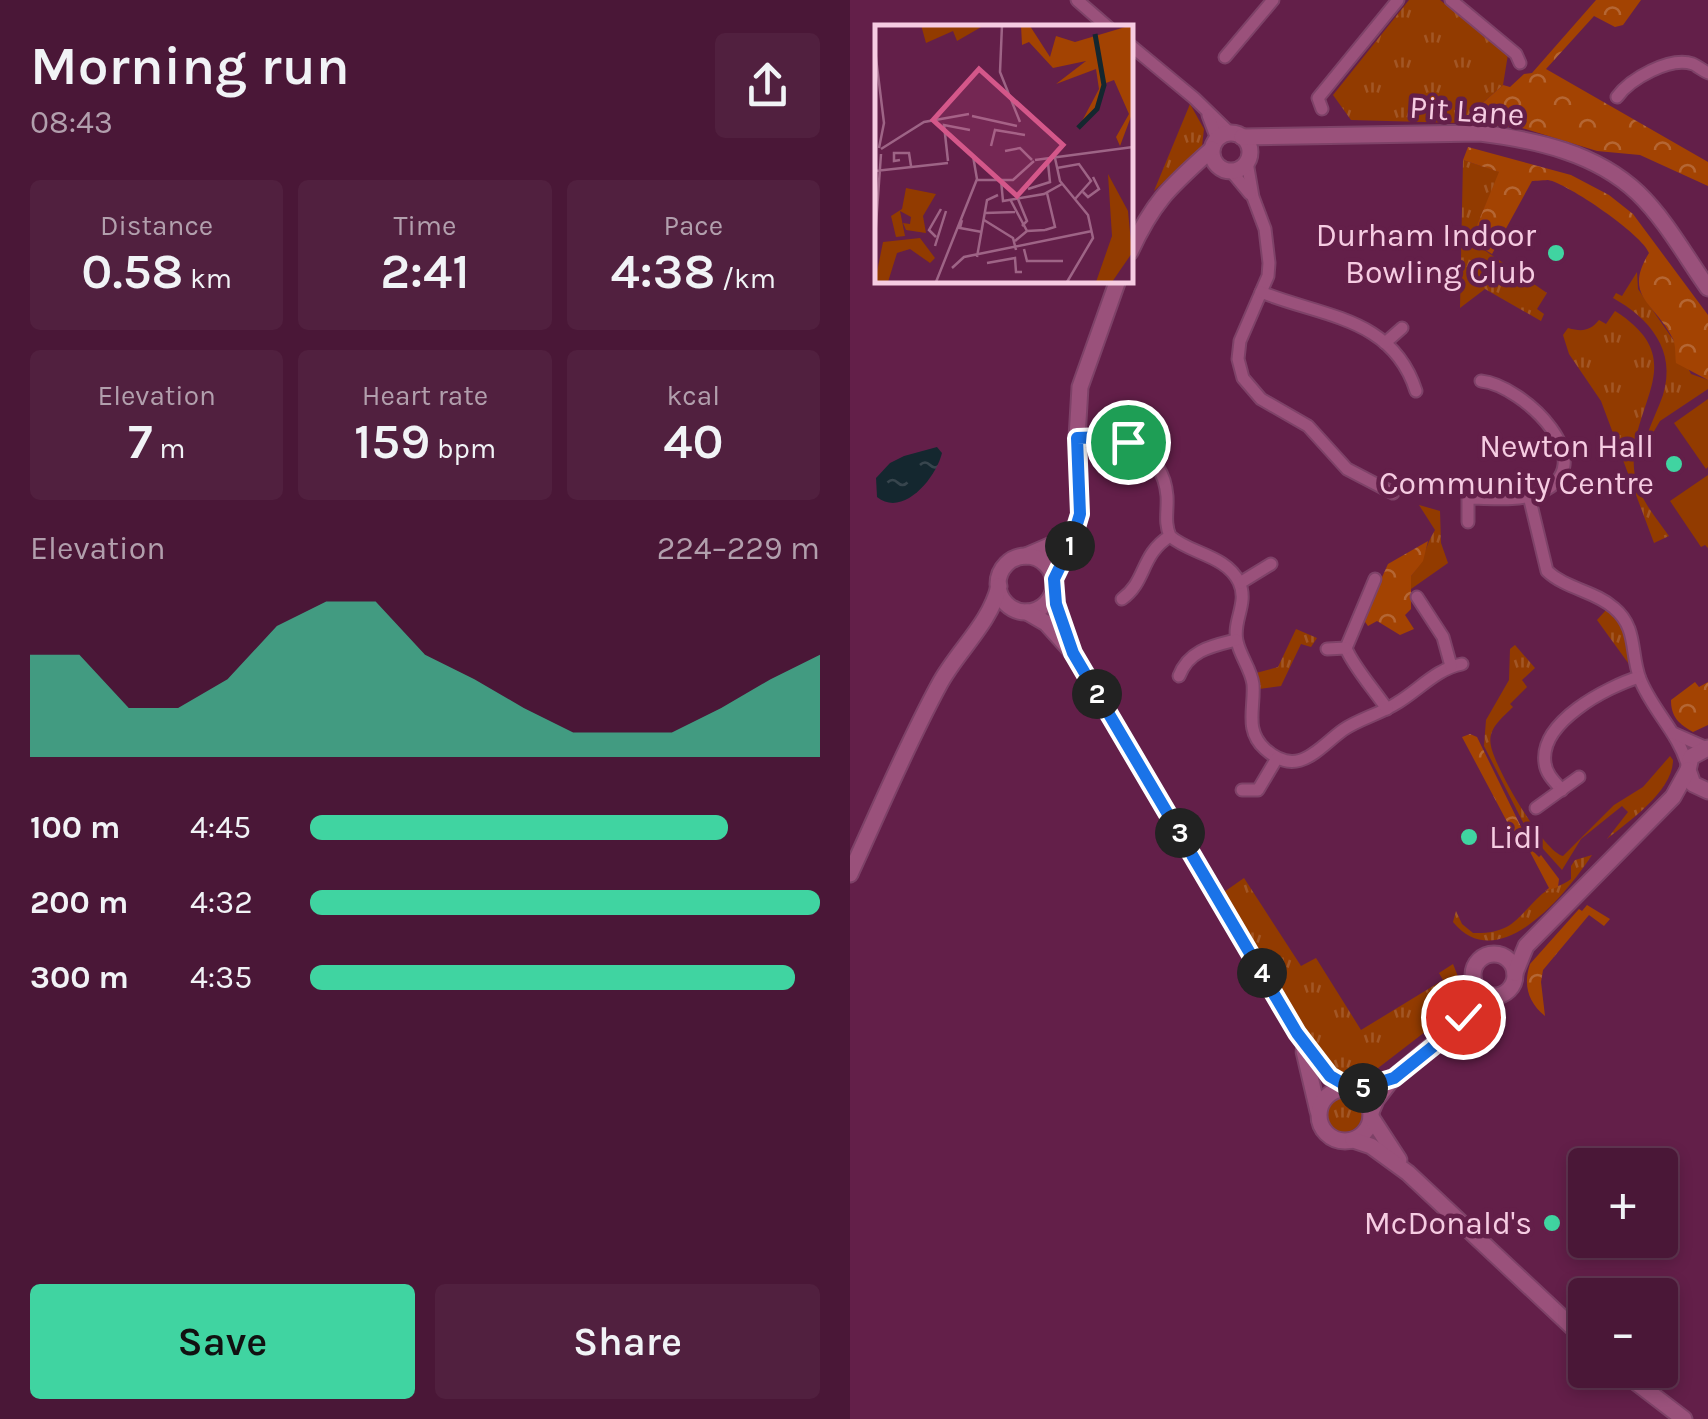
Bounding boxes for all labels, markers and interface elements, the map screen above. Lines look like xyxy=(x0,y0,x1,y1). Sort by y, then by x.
inset map xyxy=(875,25,1132,282)
button: share xyxy=(715,33,820,138)
text: Morning run xyxy=(30,34,350,98)
street label: Pit Lane xyxy=(1408,89,1526,133)
text: 08:43 xyxy=(30,104,113,141)
text: Distance xyxy=(100,209,213,242)
text: Time xyxy=(394,209,456,242)
text: Pace xyxy=(663,209,723,242)
place label: Durham Indoor Bowling Club xyxy=(1316,217,1536,291)
text: 0.58 xyxy=(81,242,183,301)
text: 2:41 xyxy=(380,242,470,301)
text: 4:38 xyxy=(611,242,715,301)
marker: Durham Indoor Bowling Club xyxy=(1545,242,1567,264)
text: km xyxy=(183,262,232,295)
text: /km xyxy=(715,262,776,295)
text: Elevation xyxy=(97,379,216,412)
text: Heart rate xyxy=(362,379,488,412)
text: kcal xyxy=(667,379,720,412)
pin xyxy=(1086,400,1171,485)
text: 7 xyxy=(128,412,152,471)
text: 159 xyxy=(354,412,430,471)
text: 40 xyxy=(663,412,724,471)
icon: arrive xyxy=(1101,415,1156,470)
place label: Newton Hall Community Centre xyxy=(1379,428,1654,502)
text: m xyxy=(152,432,185,465)
text: bpm xyxy=(430,432,496,465)
marker: Newton Hall Community Centre xyxy=(1663,453,1685,475)
pin: 1 xyxy=(1045,521,1095,571)
text: 1 xyxy=(1065,529,1075,562)
text: Elevation xyxy=(30,530,165,567)
text: 224–229 m xyxy=(657,530,820,567)
pin: 2 xyxy=(1072,669,1122,719)
text: 2 xyxy=(1089,677,1105,710)
pin: 3 xyxy=(1155,808,1205,858)
text: 100 m xyxy=(30,809,120,846)
text: 4:45 xyxy=(190,809,251,846)
text: 3 xyxy=(1171,816,1189,849)
place label: Lidl xyxy=(1489,819,1541,856)
marker: Lidl xyxy=(1458,826,1480,848)
text: 200 m xyxy=(30,884,128,921)
text: 4:32 xyxy=(190,884,253,921)
pin: 4 xyxy=(1237,948,1287,998)
text: 4 xyxy=(1254,956,1270,989)
text: 300 m xyxy=(30,959,129,996)
text: 4:35 xyxy=(190,959,252,996)
pin xyxy=(1421,975,1506,1060)
icon: check xyxy=(1436,990,1491,1045)
pin: 5 xyxy=(1338,1063,1388,1113)
text: 5 xyxy=(1355,1071,1371,1104)
map controls xyxy=(1568,1148,1678,1388)
button: + xyxy=(1568,1148,1678,1258)
place label: McDonald's xyxy=(1364,1205,1532,1242)
marker: McDonald's xyxy=(1541,1212,1563,1234)
button: − xyxy=(1568,1278,1678,1388)
button: Save xyxy=(30,1284,415,1399)
button: Share xyxy=(435,1284,820,1399)

